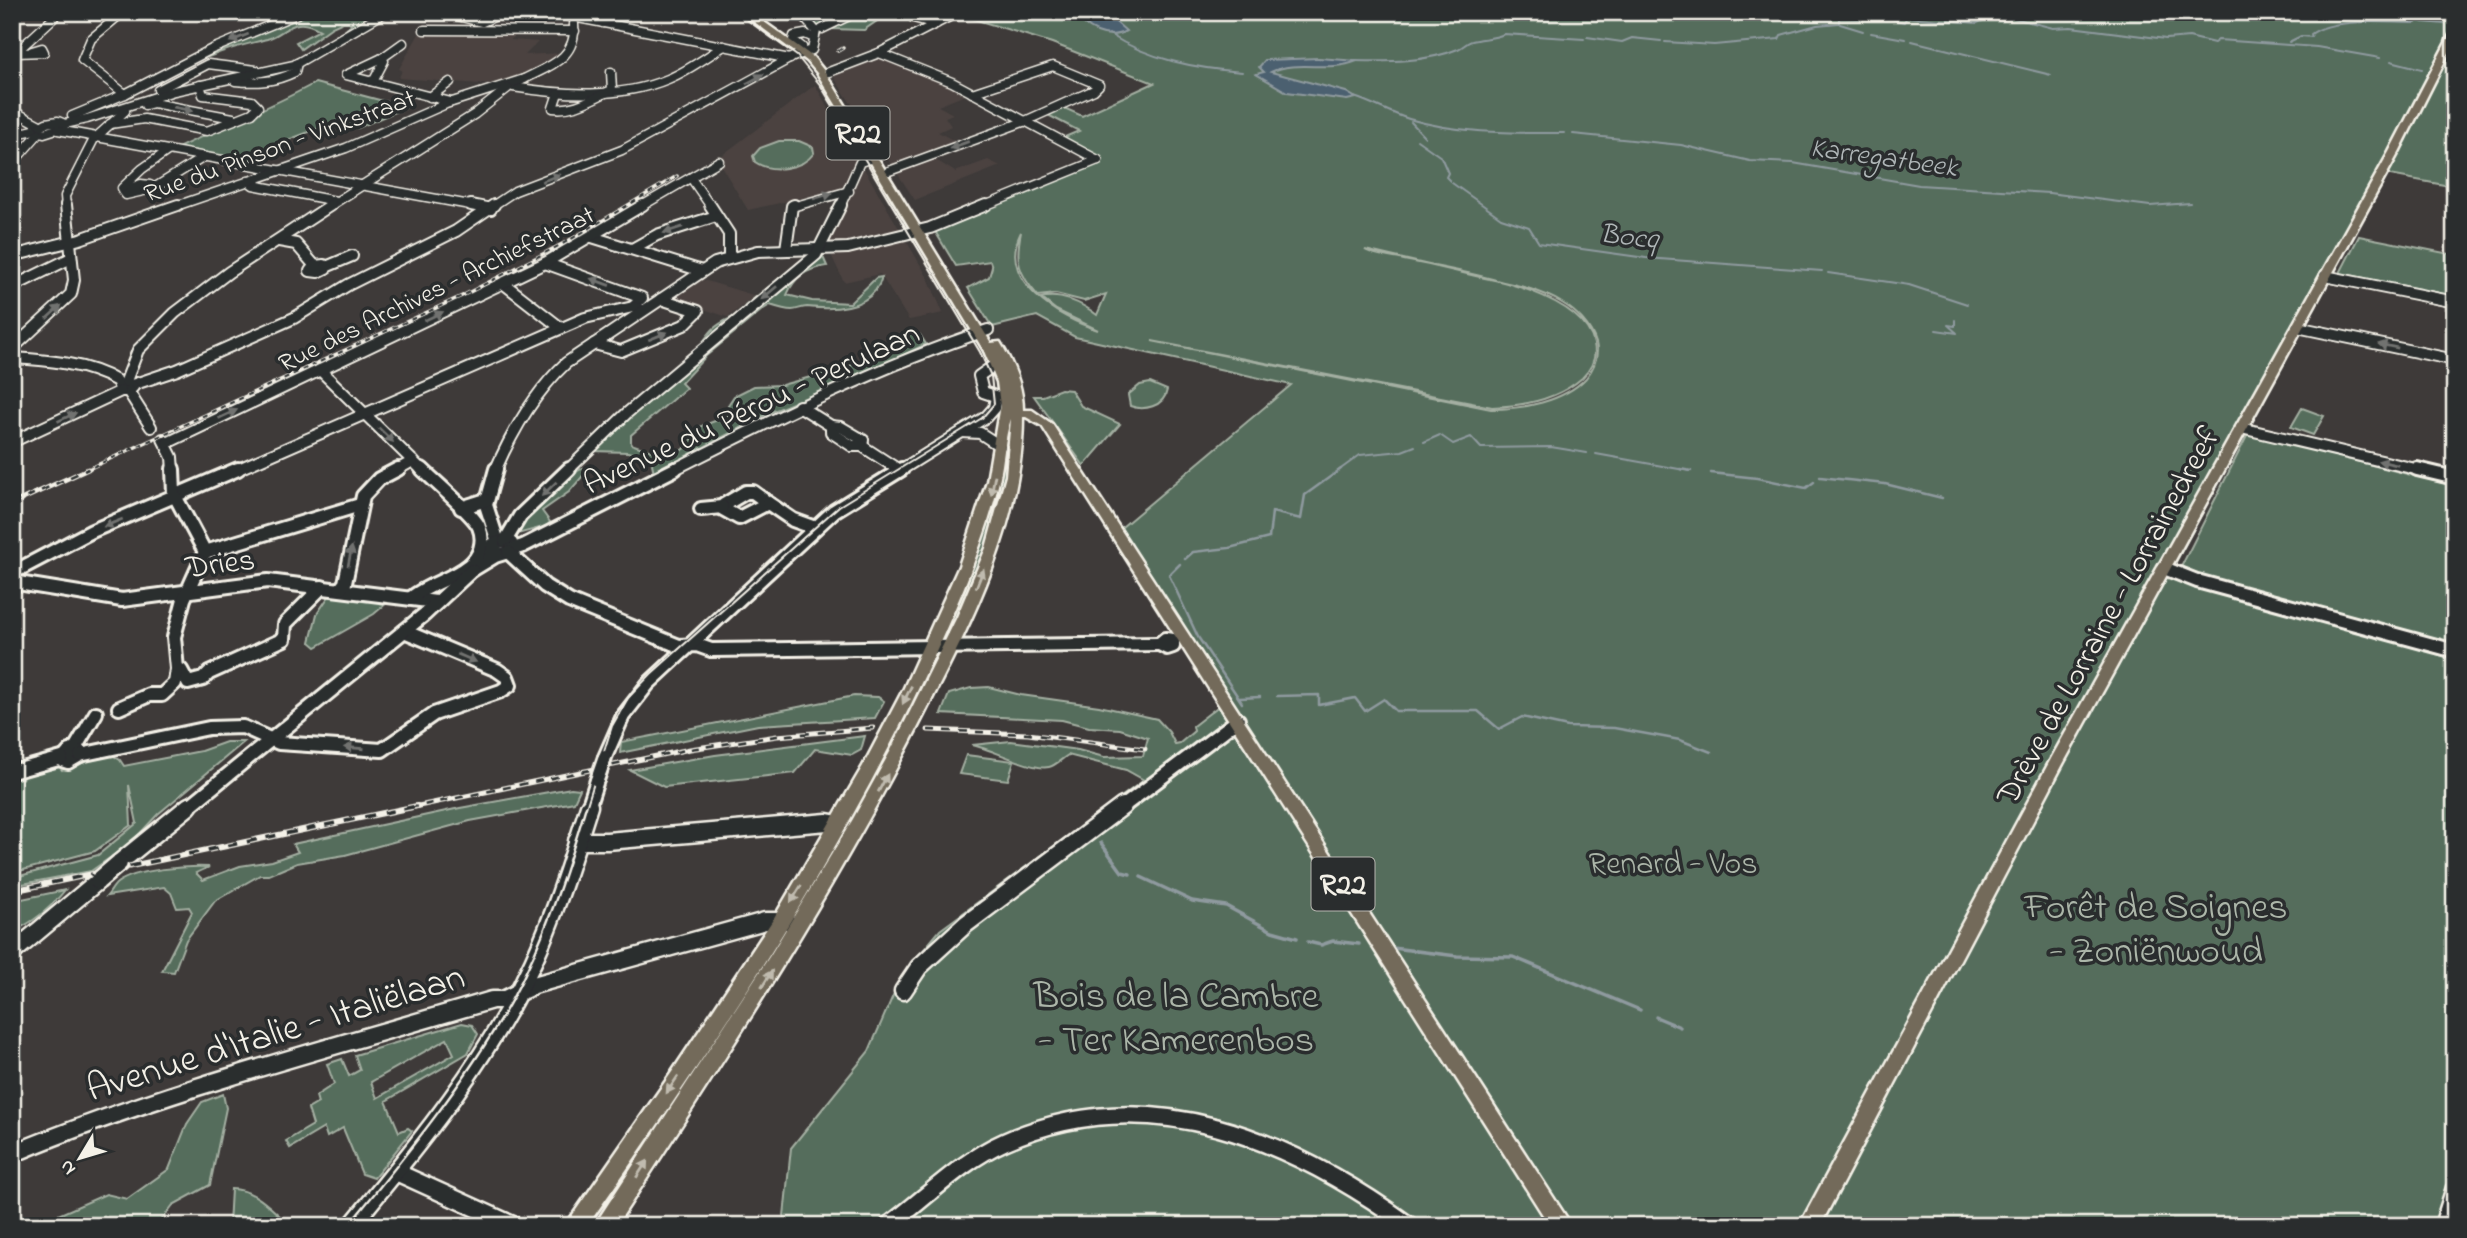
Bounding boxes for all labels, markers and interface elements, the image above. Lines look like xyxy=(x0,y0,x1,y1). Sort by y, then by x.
one-way arrow xyxy=(228,32,249,43)
one-way arrow xyxy=(745,73,765,85)
street label: Rue du Pinson - Vinkstraat xyxy=(139,81,421,215)
one-way arrow xyxy=(172,104,194,115)
road number: R22 xyxy=(826,106,890,160)
water label: Karregatbeek xyxy=(1807,129,1961,190)
one-way arrow xyxy=(949,140,970,151)
one-way arrow xyxy=(540,172,561,183)
one-way arrow xyxy=(813,191,834,201)
street label: Rue des Archives - Archiefstraat xyxy=(273,197,602,384)
water label: Bocq xyxy=(1598,215,1663,263)
one-way arrow xyxy=(662,225,683,235)
one-way arrow xyxy=(590,276,611,287)
one-way arrow xyxy=(761,285,778,300)
one-way arrow xyxy=(45,304,63,320)
one-way arrow xyxy=(424,310,444,322)
street label: Avenue du Pérou - Perulaan xyxy=(577,311,928,509)
one-way arrow xyxy=(648,330,669,341)
one-way arrow xyxy=(2377,340,2399,351)
one-way arrow xyxy=(218,408,238,419)
one-way arrow xyxy=(57,411,77,422)
street label: Drève de Lorraine - Lorrainedreef xyxy=(1986,419,2234,815)
one-way arrow xyxy=(377,426,394,442)
one-way arrow xyxy=(2377,457,2399,468)
one-way arrow xyxy=(987,474,998,496)
one-way arrow xyxy=(541,481,558,497)
one-way arrow xyxy=(102,518,123,529)
street label: Dries xyxy=(182,538,258,593)
one-way arrow xyxy=(345,545,356,567)
one-way arrow xyxy=(975,567,986,588)
one-way arrow xyxy=(457,652,478,663)
one-way arrow xyxy=(901,685,913,705)
one-way arrow xyxy=(343,742,365,753)
one-way arrow xyxy=(877,773,888,793)
park label: Renard - Vos xyxy=(1589,842,1757,889)
road number: R22 xyxy=(1312,858,1374,911)
park label: Forêt de Soignes - Zoniënwoud xyxy=(2023,881,2288,981)
one-way arrow xyxy=(790,884,803,903)
street label: Avenue d'Italie - Italiëlaan xyxy=(80,951,472,1119)
one-way arrow xyxy=(761,969,774,988)
park label: Bois de la Cambre - Ter Kamerenbos xyxy=(1032,970,1319,1070)
one-way arrow xyxy=(665,1076,679,1094)
north arrow xyxy=(46,1122,116,1192)
text: N xyxy=(54,1153,83,1180)
one-way arrow xyxy=(635,1160,649,1178)

